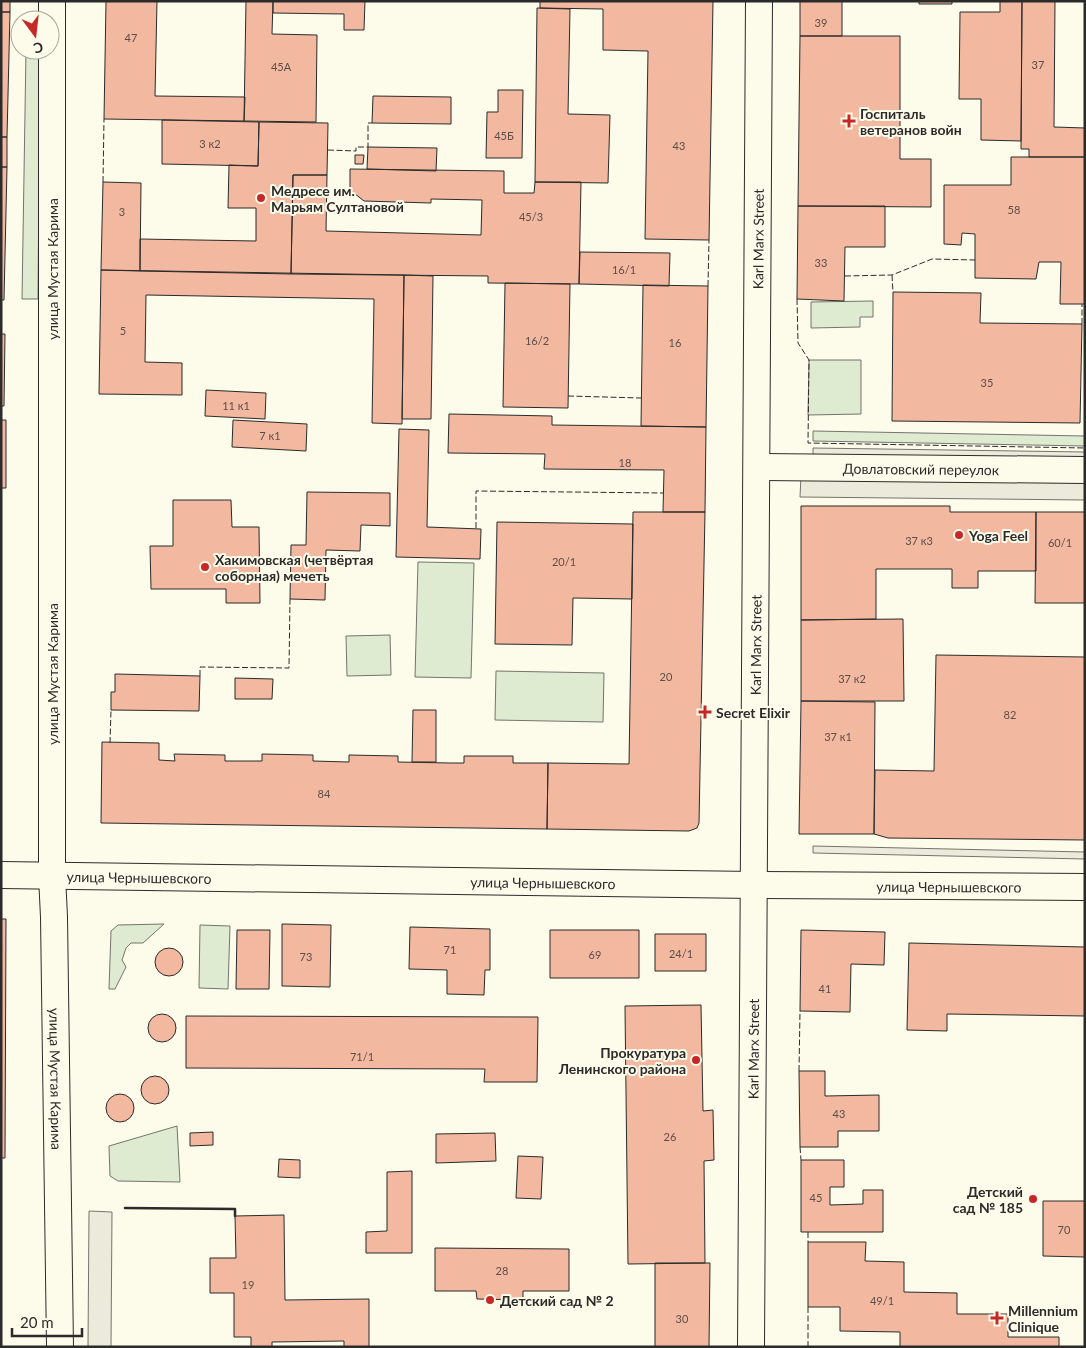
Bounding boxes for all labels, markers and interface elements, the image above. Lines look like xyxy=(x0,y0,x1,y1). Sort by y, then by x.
north arrow xyxy=(10,10,60,60)
house number: 39 xyxy=(815,16,827,29)
house number: 47 xyxy=(125,31,137,44)
text: С xyxy=(31,39,45,58)
house number: 37 xyxy=(1032,58,1044,71)
house number: 45А xyxy=(271,60,292,73)
place label: Госпиталь ветеранов войн xyxy=(860,105,962,138)
marker: Госпиталь ветеранов войн xyxy=(842,114,856,128)
house number: 45Б xyxy=(494,129,514,142)
house number: 3 к2 xyxy=(199,137,221,150)
house number: 43 xyxy=(673,139,685,152)
place label: Медресе им. Марьям Султановой xyxy=(271,182,404,215)
street label: Karl Marx Street xyxy=(749,189,766,289)
marker: Медресе им. Марьям Султановой xyxy=(255,192,267,204)
street label: улица Мустая Карима xyxy=(44,198,61,340)
house number: 58 xyxy=(1008,203,1020,216)
house number: 3 xyxy=(119,205,125,218)
house number: 45/3 xyxy=(519,210,543,223)
house number: 33 xyxy=(815,256,827,269)
house number: 16/1 xyxy=(612,263,636,276)
house number: 5 xyxy=(120,324,126,337)
house number: 16/2 xyxy=(525,334,549,347)
house number: 16 xyxy=(669,336,681,349)
house number: 35 xyxy=(981,376,993,389)
house number: 11 к1 xyxy=(222,399,250,412)
house number: 7 к1 xyxy=(259,429,281,442)
house number: 18 xyxy=(619,456,631,469)
street label: Довлатовский переулок xyxy=(843,459,1000,478)
place label: Yoga Feel xyxy=(968,527,1028,544)
marker: Yoga Feel xyxy=(953,529,965,541)
house number: 37 к3 xyxy=(905,534,933,547)
house number: 60/1 xyxy=(1048,536,1072,549)
place label: Хакимовская (четвёртая соборная) мечеть xyxy=(215,551,373,584)
house number: 20/1 xyxy=(552,555,576,568)
marker: Хакимовская (четвёртая соборная) мечеть xyxy=(199,561,211,573)
street label: Karl Marx Street xyxy=(746,595,764,695)
street label: улица Мустая Карима xyxy=(44,603,61,745)
house number: 20 xyxy=(660,670,673,683)
house number: 37 к2 xyxy=(838,672,866,685)
place label: Secret Elixir xyxy=(716,704,791,721)
marker: Secret Elixir xyxy=(698,705,712,719)
house number: 82 xyxy=(1004,708,1016,721)
house number: 37 к1 xyxy=(824,730,852,743)
house number: 84 xyxy=(318,787,331,800)
street label: улица Чернышевского xyxy=(66,867,212,886)
street label: улица Чернышевского xyxy=(470,873,616,892)
street label: улица Чернышевского xyxy=(876,877,1022,895)
house number: 71 xyxy=(444,943,456,956)
house number: 24/1 xyxy=(669,947,693,960)
house number: 69 xyxy=(589,948,601,961)
house number: 73 xyxy=(300,950,312,963)
house number: 41 xyxy=(819,982,831,995)
street label: Karl Marx Street xyxy=(744,999,762,1099)
street label: улица Мустая Карима xyxy=(47,1008,66,1150)
place label: Прокуратура Ленинского района xyxy=(558,1044,686,1077)
house number: 71/1 xyxy=(350,1050,374,1063)
marker: Прокуратура Ленинского района xyxy=(690,1054,702,1066)
house number: 43 xyxy=(833,1107,845,1120)
house number: 26 xyxy=(664,1130,676,1143)
place label: Детский сад № 185 xyxy=(953,1183,1023,1216)
house number: 45 xyxy=(810,1191,822,1204)
marker: Детский сад № 185 xyxy=(1027,1193,1039,1205)
house number: 70 xyxy=(1058,1223,1071,1236)
house number: 28 xyxy=(496,1264,508,1277)
house number: 19 xyxy=(242,1278,254,1291)
place label: Детский сад № 2 xyxy=(500,1292,614,1309)
marker: Детский сад № 2 xyxy=(484,1294,496,1306)
house number: 49/1 xyxy=(870,1294,894,1307)
place label: Millennium Clinique xyxy=(1008,1302,1078,1335)
scale bar xyxy=(12,1306,82,1338)
marker: Millennium Clinique xyxy=(990,1311,1004,1325)
house number: 30 xyxy=(676,1312,689,1325)
text: 20 m xyxy=(20,1313,54,1331)

